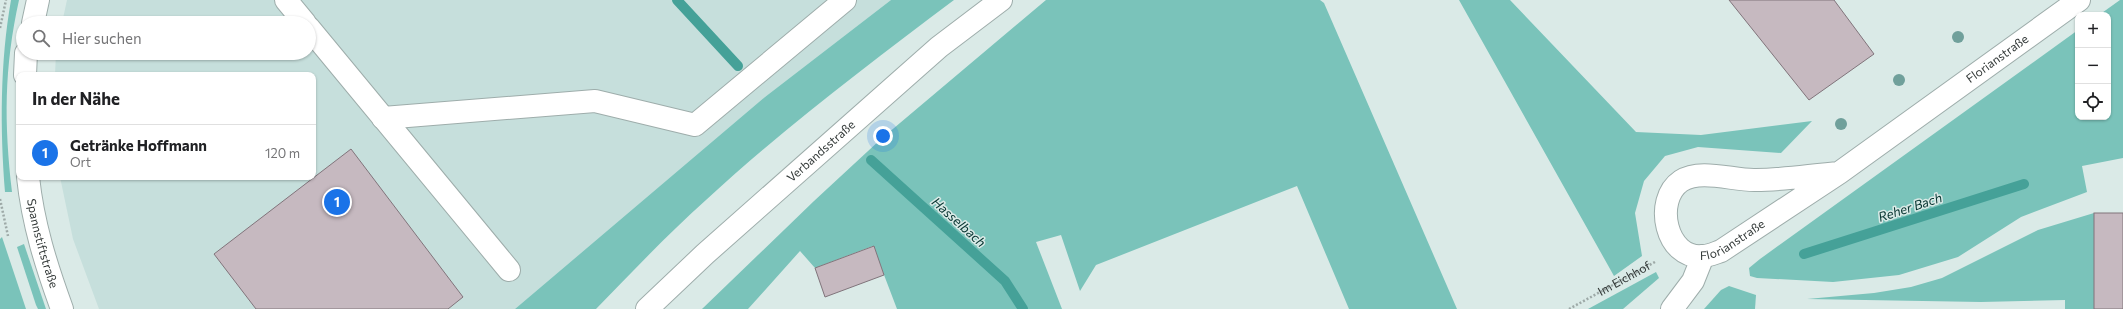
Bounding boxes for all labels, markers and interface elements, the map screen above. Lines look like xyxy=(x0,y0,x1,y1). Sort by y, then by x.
map controls xyxy=(2075,12,2111,120)
button: + xyxy=(2075,12,2111,48)
search box xyxy=(16,16,316,60)
icon: search xyxy=(30,27,52,49)
text: Hier suchen xyxy=(62,29,142,47)
street label: Florianstraße xyxy=(1963,31,2031,85)
button: − xyxy=(2075,48,2111,84)
button: locate xyxy=(2075,84,2111,120)
text: In der Nähe xyxy=(32,88,120,109)
street label: Verbandsstraße xyxy=(784,117,857,184)
your location xyxy=(873,126,893,146)
text: Getränke Hoffmann xyxy=(70,136,207,154)
text: 1 xyxy=(42,145,48,161)
text: 120 m xyxy=(265,145,300,161)
text: Ort xyxy=(70,154,91,170)
pin: 1 xyxy=(324,187,350,217)
water label: Reher Bach xyxy=(1876,189,1944,225)
water label: Hasselbach xyxy=(929,194,989,250)
street label: Spannstiftstraße xyxy=(25,197,62,290)
street label: Florianstraße xyxy=(1700,216,1767,262)
street label: Im Eichhof xyxy=(1595,258,1653,298)

